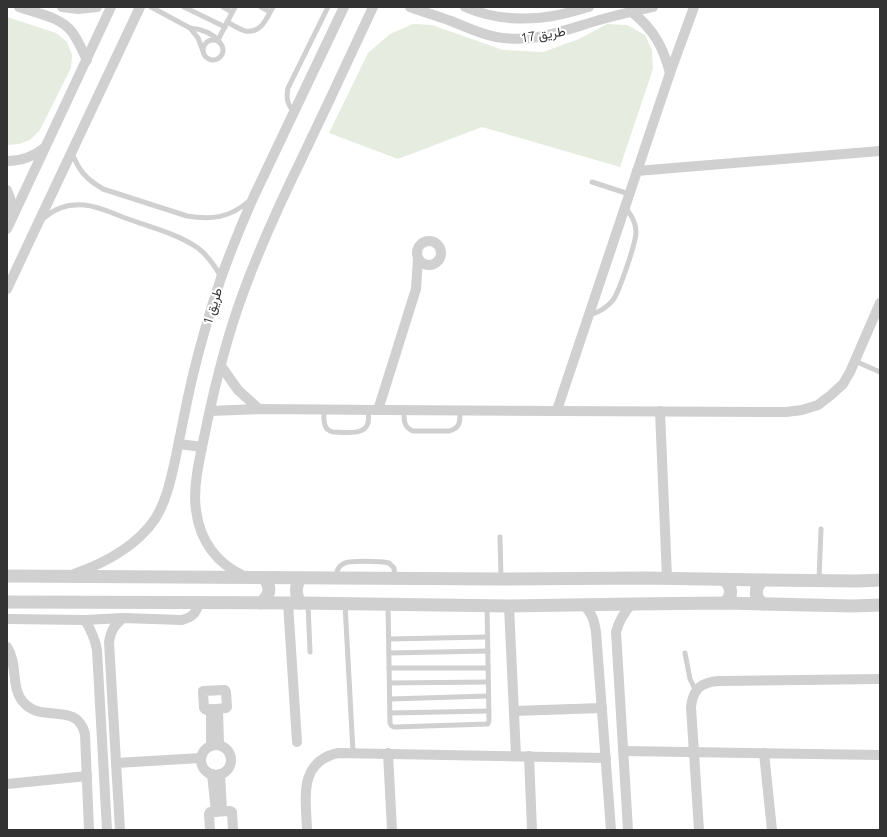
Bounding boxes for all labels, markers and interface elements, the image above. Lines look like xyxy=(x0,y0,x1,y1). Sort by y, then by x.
street label: طريق 17 xyxy=(520,24,567,46)
street label: طريق 1 xyxy=(200,286,226,327)

